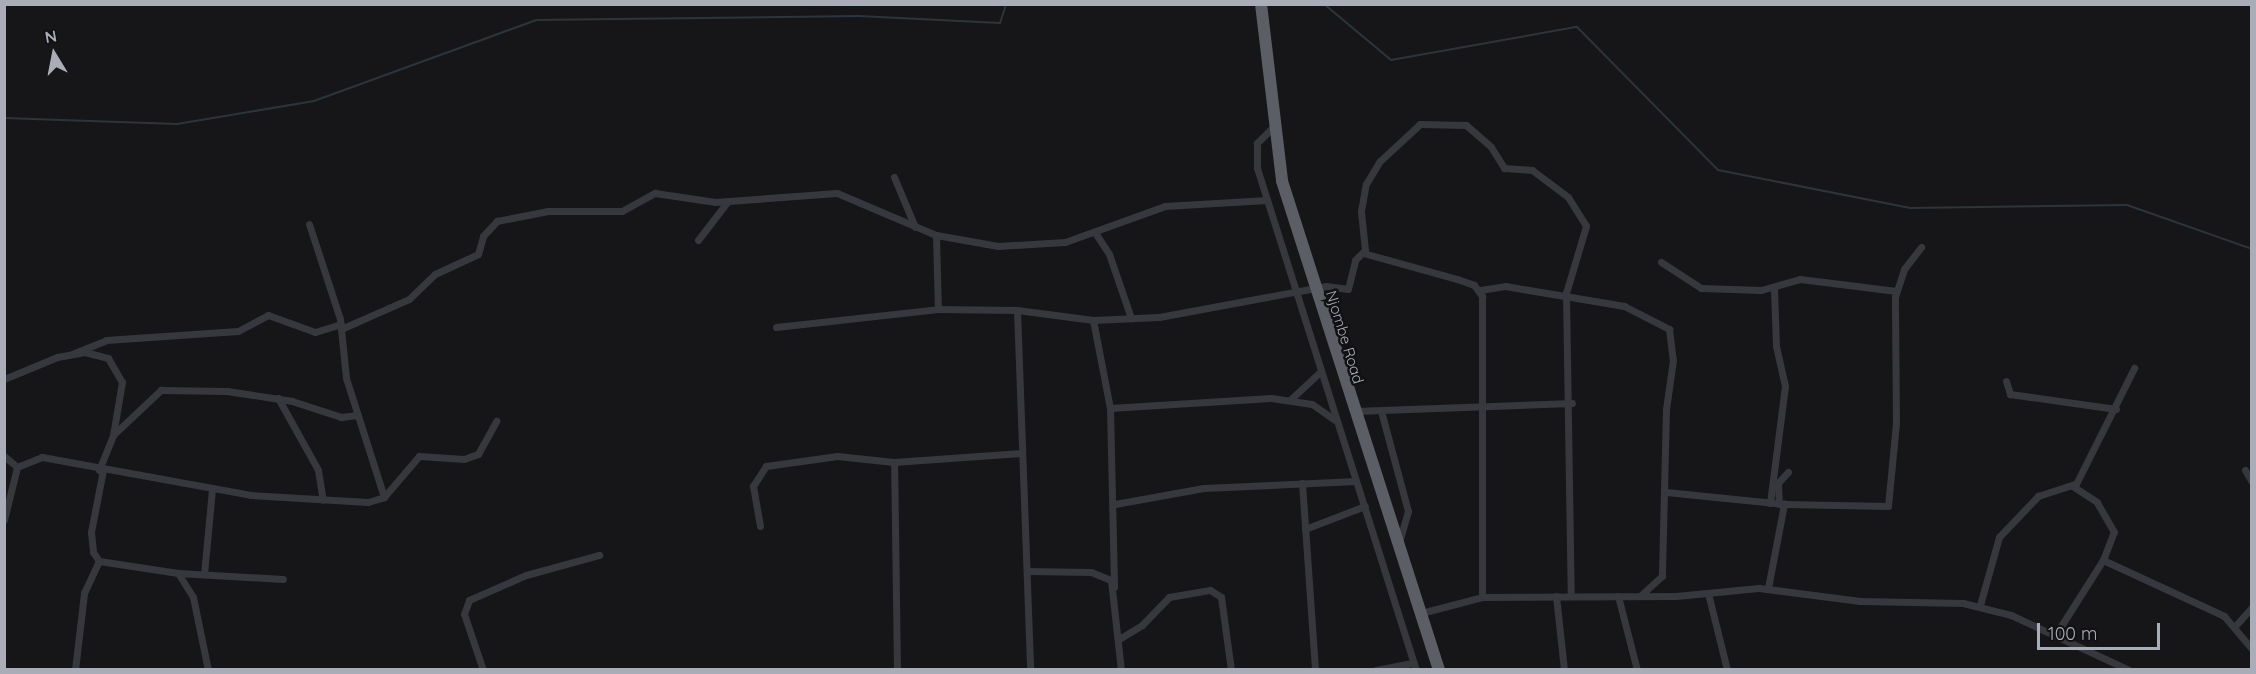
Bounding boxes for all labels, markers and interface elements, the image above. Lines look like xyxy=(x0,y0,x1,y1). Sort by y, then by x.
north arrow xyxy=(24,24,84,84)
text: N xyxy=(43,25,58,47)
street label: Njombe Road xyxy=(1322,288,1368,386)
scale bar xyxy=(2040,611,2163,649)
text: 100 m xyxy=(2048,622,2097,645)

